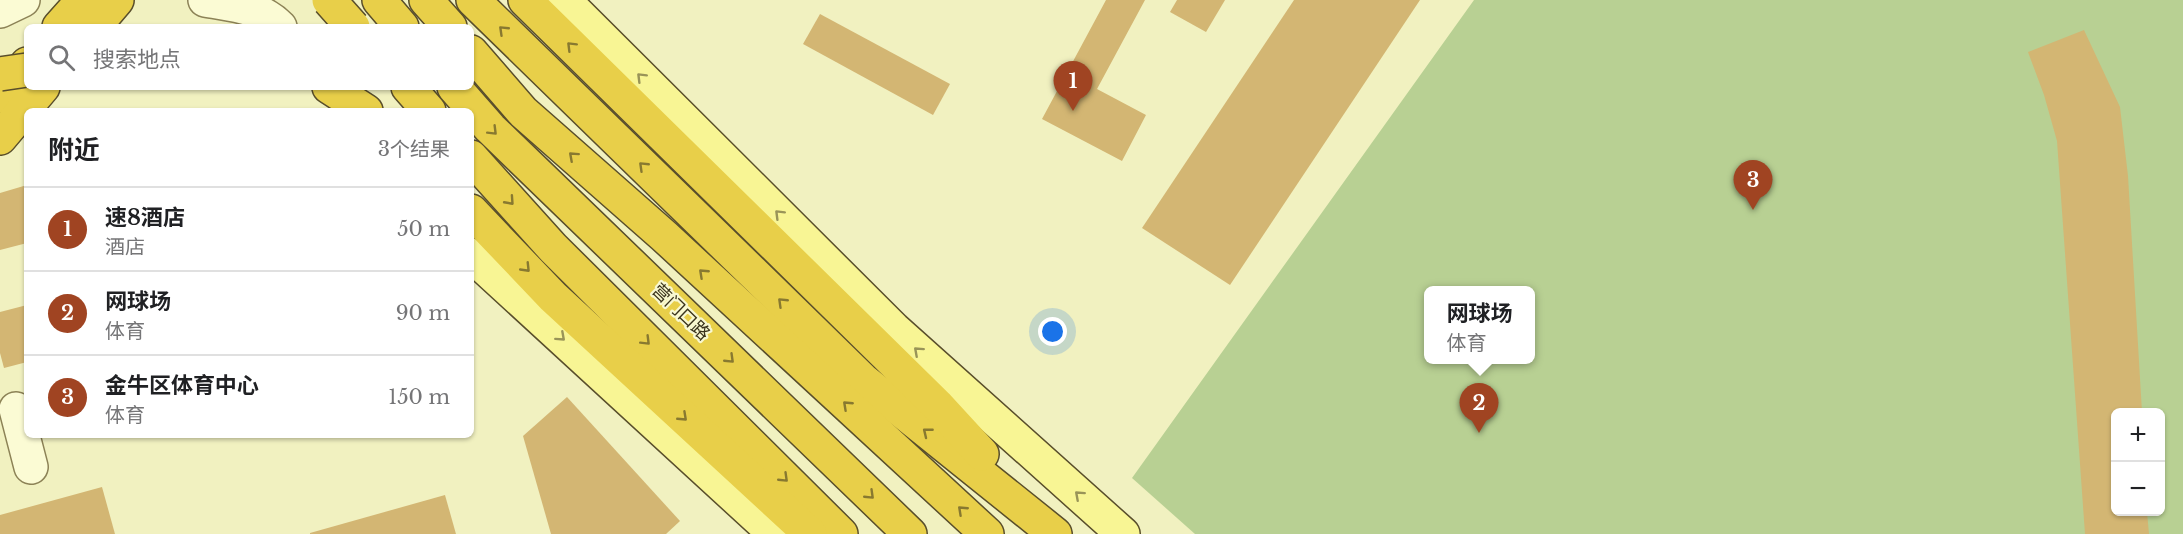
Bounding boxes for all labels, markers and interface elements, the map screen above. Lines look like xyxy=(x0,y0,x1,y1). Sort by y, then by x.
search box xyxy=(24,24,474,90)
one-way arrow xyxy=(499,26,510,37)
icon: search xyxy=(45,41,78,74)
one-way arrow xyxy=(568,42,579,53)
text: 搜索地点 xyxy=(93,46,181,73)
pin: 1 xyxy=(1054,62,1092,111)
one-way arrow xyxy=(637,73,648,84)
one-way arrow xyxy=(486,123,497,134)
text: 附近 xyxy=(48,134,100,166)
text: 3个结果 xyxy=(378,137,450,161)
one-way arrow xyxy=(569,152,580,163)
pin: 3 xyxy=(1734,160,1772,210)
one-way arrow xyxy=(639,162,650,173)
one-way arrow xyxy=(503,194,514,205)
text: 速8酒店 xyxy=(105,204,185,231)
one-way arrow xyxy=(775,211,786,222)
text: 1 xyxy=(63,217,72,241)
text: 50 m xyxy=(397,217,450,241)
text: 酒店 xyxy=(105,235,145,259)
one-way arrow xyxy=(519,261,530,272)
one-way arrow xyxy=(699,269,710,280)
street label: 营门口路 xyxy=(647,279,715,345)
popup xyxy=(1424,286,1535,364)
text: 网球场 xyxy=(105,288,171,315)
one-way arrow xyxy=(779,298,790,309)
text: 网球场 xyxy=(1446,300,1513,327)
text: 2 xyxy=(61,301,74,325)
text: 90 m xyxy=(396,301,450,325)
your location xyxy=(1038,317,1067,346)
text: 体育 xyxy=(105,319,145,343)
one-way arrow xyxy=(554,330,564,341)
text: 体育 xyxy=(1446,331,1486,355)
one-way arrow xyxy=(638,333,649,344)
one-way arrow xyxy=(914,347,925,358)
one-way arrow xyxy=(723,352,733,363)
text: 金牛区体育中心 xyxy=(105,372,259,399)
pin: 2 xyxy=(1460,384,1498,433)
text: 3 xyxy=(61,385,74,409)
text: 150 m xyxy=(388,385,450,409)
one-way arrow xyxy=(843,401,854,412)
text: 体育 xyxy=(105,403,145,427)
map controls xyxy=(2111,408,2165,516)
button: + xyxy=(2111,408,2165,462)
one-way arrow xyxy=(676,410,687,421)
one-way arrow xyxy=(923,428,934,439)
button: − xyxy=(2111,462,2165,516)
one-way arrow xyxy=(777,471,788,482)
one-way arrow xyxy=(862,487,873,498)
one-way arrow xyxy=(1075,491,1086,502)
one-way arrow xyxy=(958,507,969,518)

